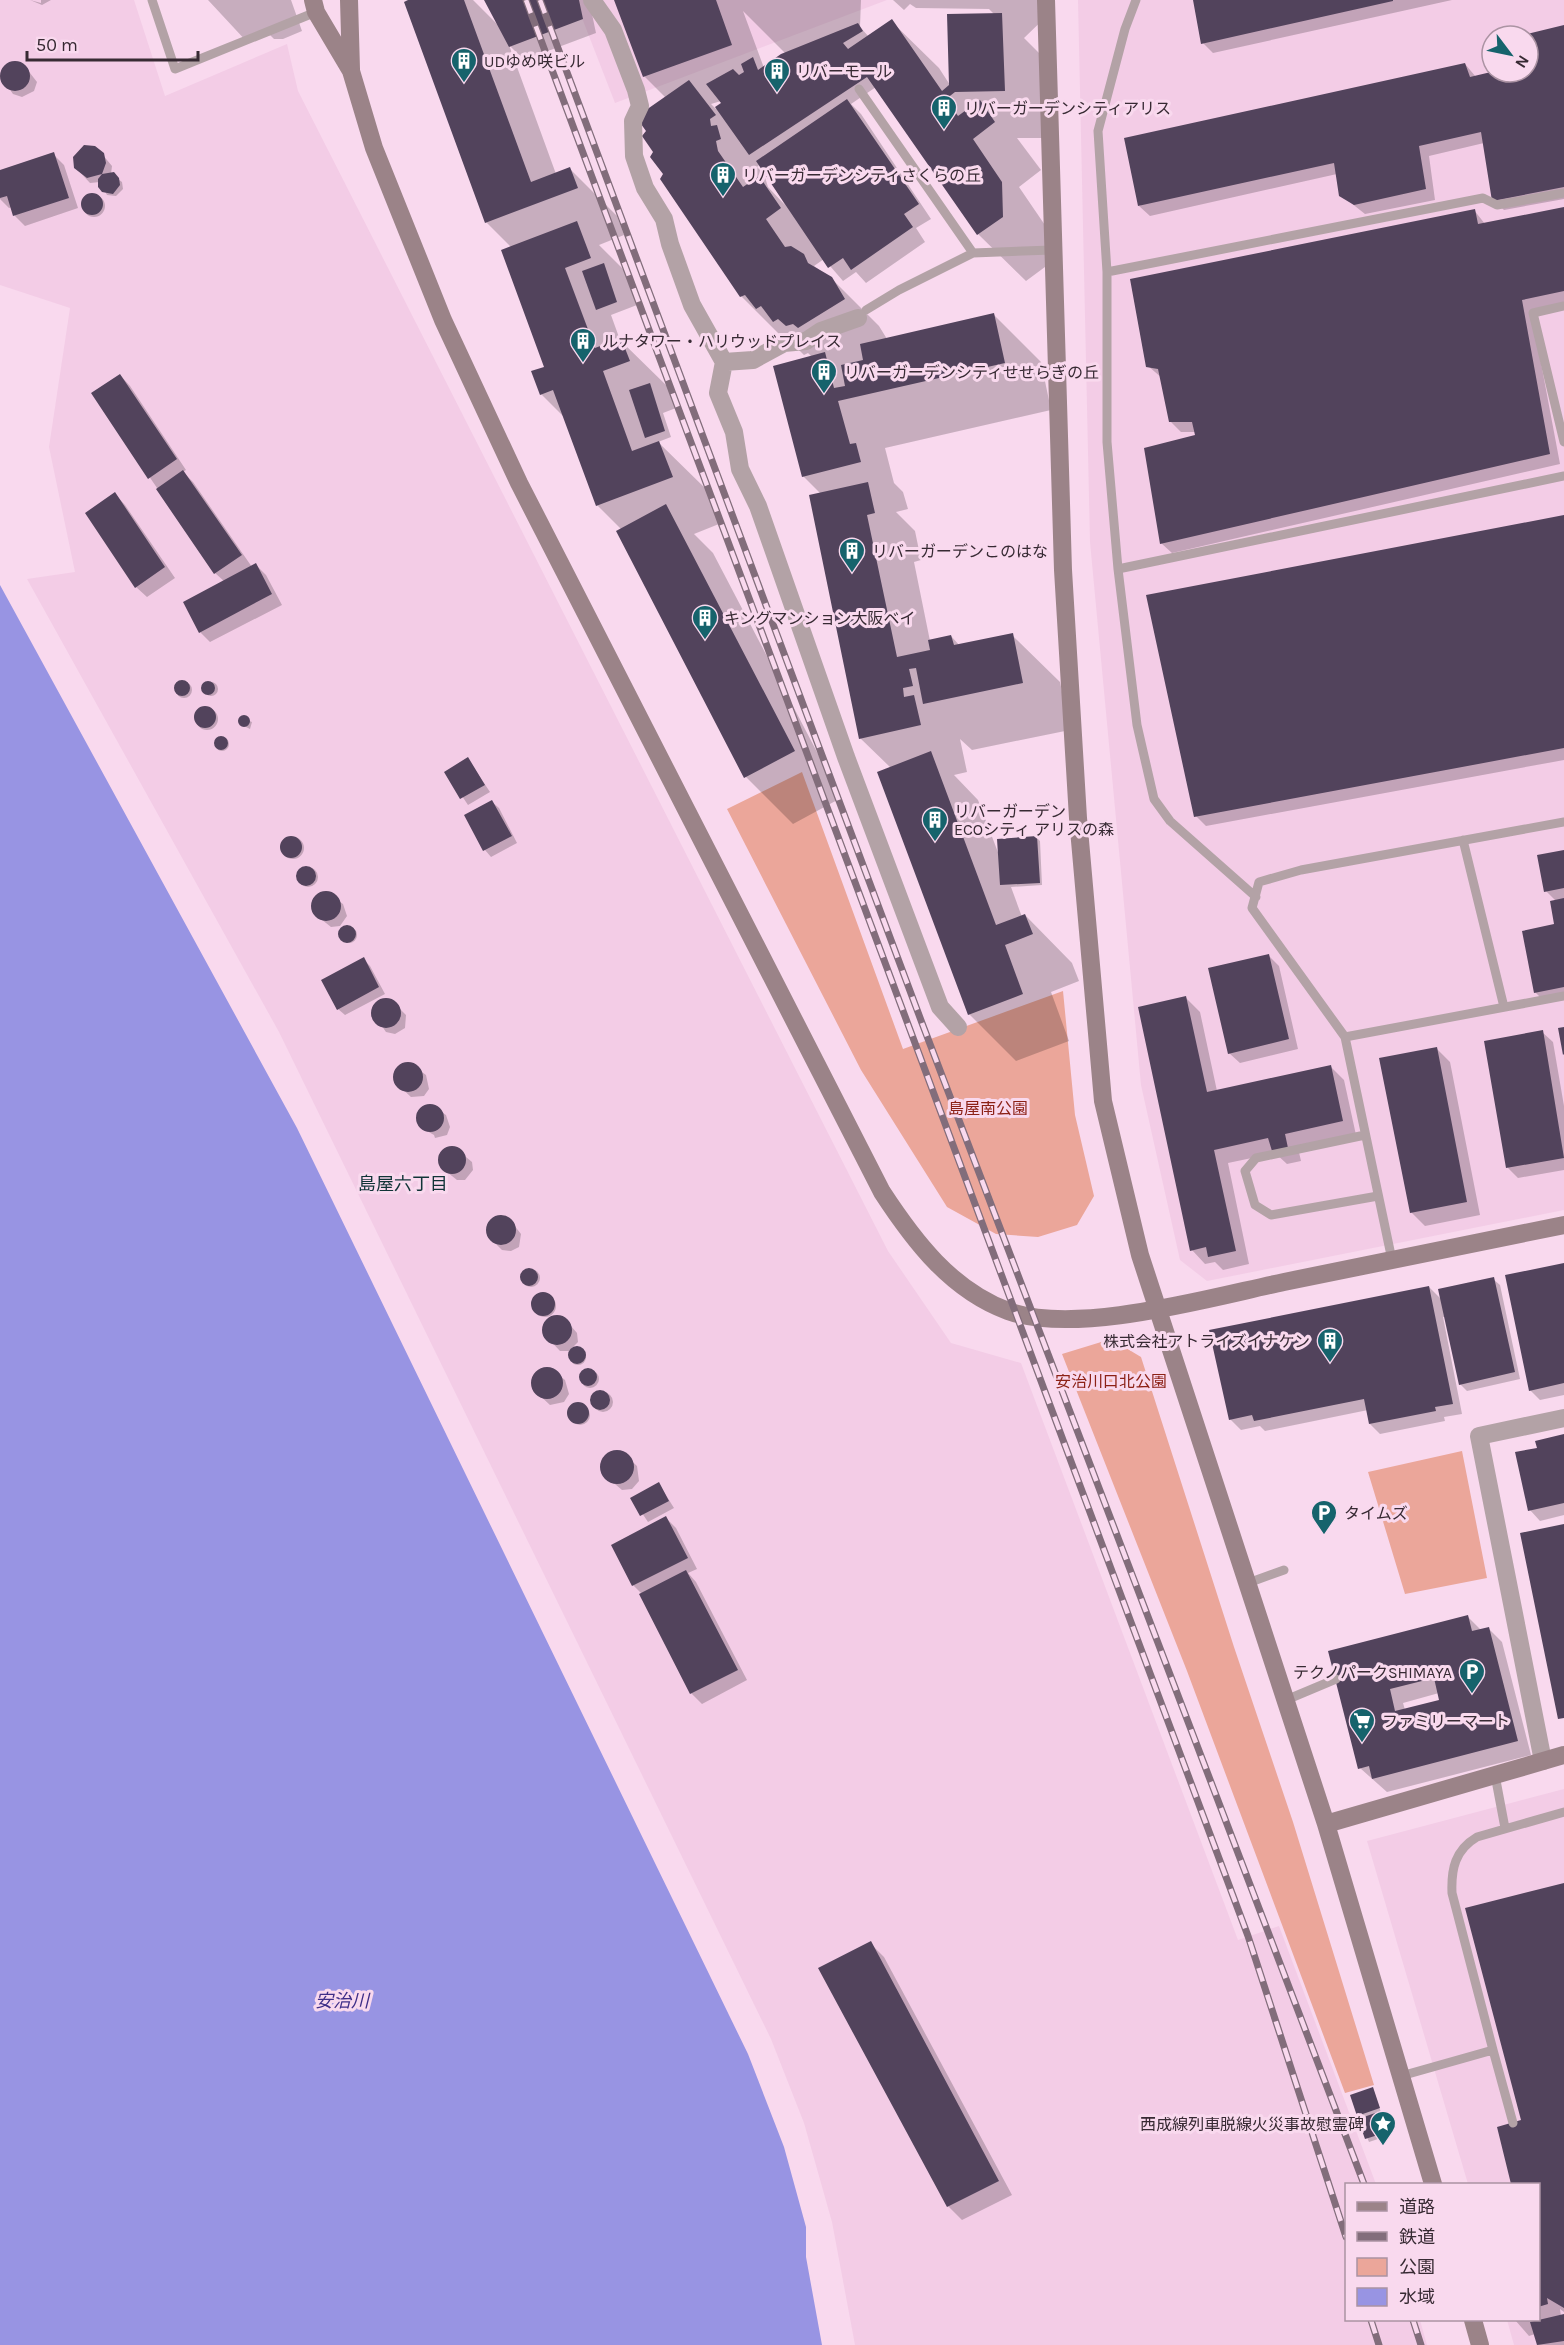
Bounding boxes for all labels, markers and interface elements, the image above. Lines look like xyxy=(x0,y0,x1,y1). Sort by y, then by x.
scale bar xyxy=(27,24,198,62)
north arrow xyxy=(1480,24,1540,84)
text: 50 m xyxy=(36,34,78,56)
building icon: UDゆめ咲ビル xyxy=(449,46,479,84)
place label: UDゆめ咲ビル xyxy=(484,52,585,71)
text: N xyxy=(1511,52,1533,72)
building icon: リバーモール xyxy=(762,56,792,94)
place label: リバーモール xyxy=(796,62,892,81)
building icon: リバーガーデンシティアリス xyxy=(929,93,959,131)
place label: リバーガーデンシティアリス xyxy=(964,99,1171,118)
building icon: リバーガーデンシティさくらの丘 xyxy=(708,160,738,198)
place label: リバーガーデンシティさくらの丘 xyxy=(742,166,981,185)
building icon: ルナタワー・ハリウッドプレイス xyxy=(568,326,598,364)
place label: ルナタワー・ハリウッドプレイス xyxy=(602,332,842,351)
building icon: リバーガーデンシティせせらぎの丘 xyxy=(809,357,839,395)
place label: リバーガーデンシティせせらぎの丘 xyxy=(844,363,1099,382)
building icon: リバーガーデンこのはな xyxy=(837,536,867,574)
place label: リバーガーデンこのはな xyxy=(872,542,1048,561)
building icon: キングマンション大阪ベイ xyxy=(690,603,720,641)
place label: キングマンション大阪ベイ xyxy=(724,609,916,628)
place label: リバーガーデン ECOシティ アリスの森 xyxy=(954,802,1114,839)
building icon: リバーガーデン ECOシティ アリスの森 xyxy=(920,805,950,843)
park label: 島屋南公園 xyxy=(948,1099,1028,1118)
district label: 島屋六丁目 xyxy=(358,1173,448,1195)
building icon: 株式会社アトライズイナケン xyxy=(1315,1326,1345,1364)
place label: 株式会社アトライズイナケン xyxy=(1103,1332,1310,1351)
park label: 安治川口北公園 xyxy=(1055,1372,1167,1391)
parking icon: タイムズ xyxy=(1309,1498,1339,1536)
place label: タイムズ xyxy=(1344,1504,1408,1523)
parking icon: テクノパークSHIMAYA xyxy=(1457,1657,1487,1695)
place label: テクノパークSHIMAYA xyxy=(1293,1663,1452,1682)
supermarket icon: ファミリーマート xyxy=(1347,1706,1377,1744)
place label: ファミリーマート xyxy=(1382,1712,1510,1731)
water label: 安治川 xyxy=(315,1990,371,2012)
place icon: 西成線列車脱線火災事故慰霊碑 xyxy=(1368,2109,1398,2147)
place label: 西成線列車脱線火災事故慰霊碑 xyxy=(1140,2115,1364,2134)
legend xyxy=(1345,2183,1540,2321)
text: 道路 xyxy=(1399,2196,1435,2218)
text: 鉄道 xyxy=(1399,2226,1435,2248)
text: 公園 xyxy=(1399,2256,1435,2278)
text: 水域 xyxy=(1399,2286,1435,2308)

